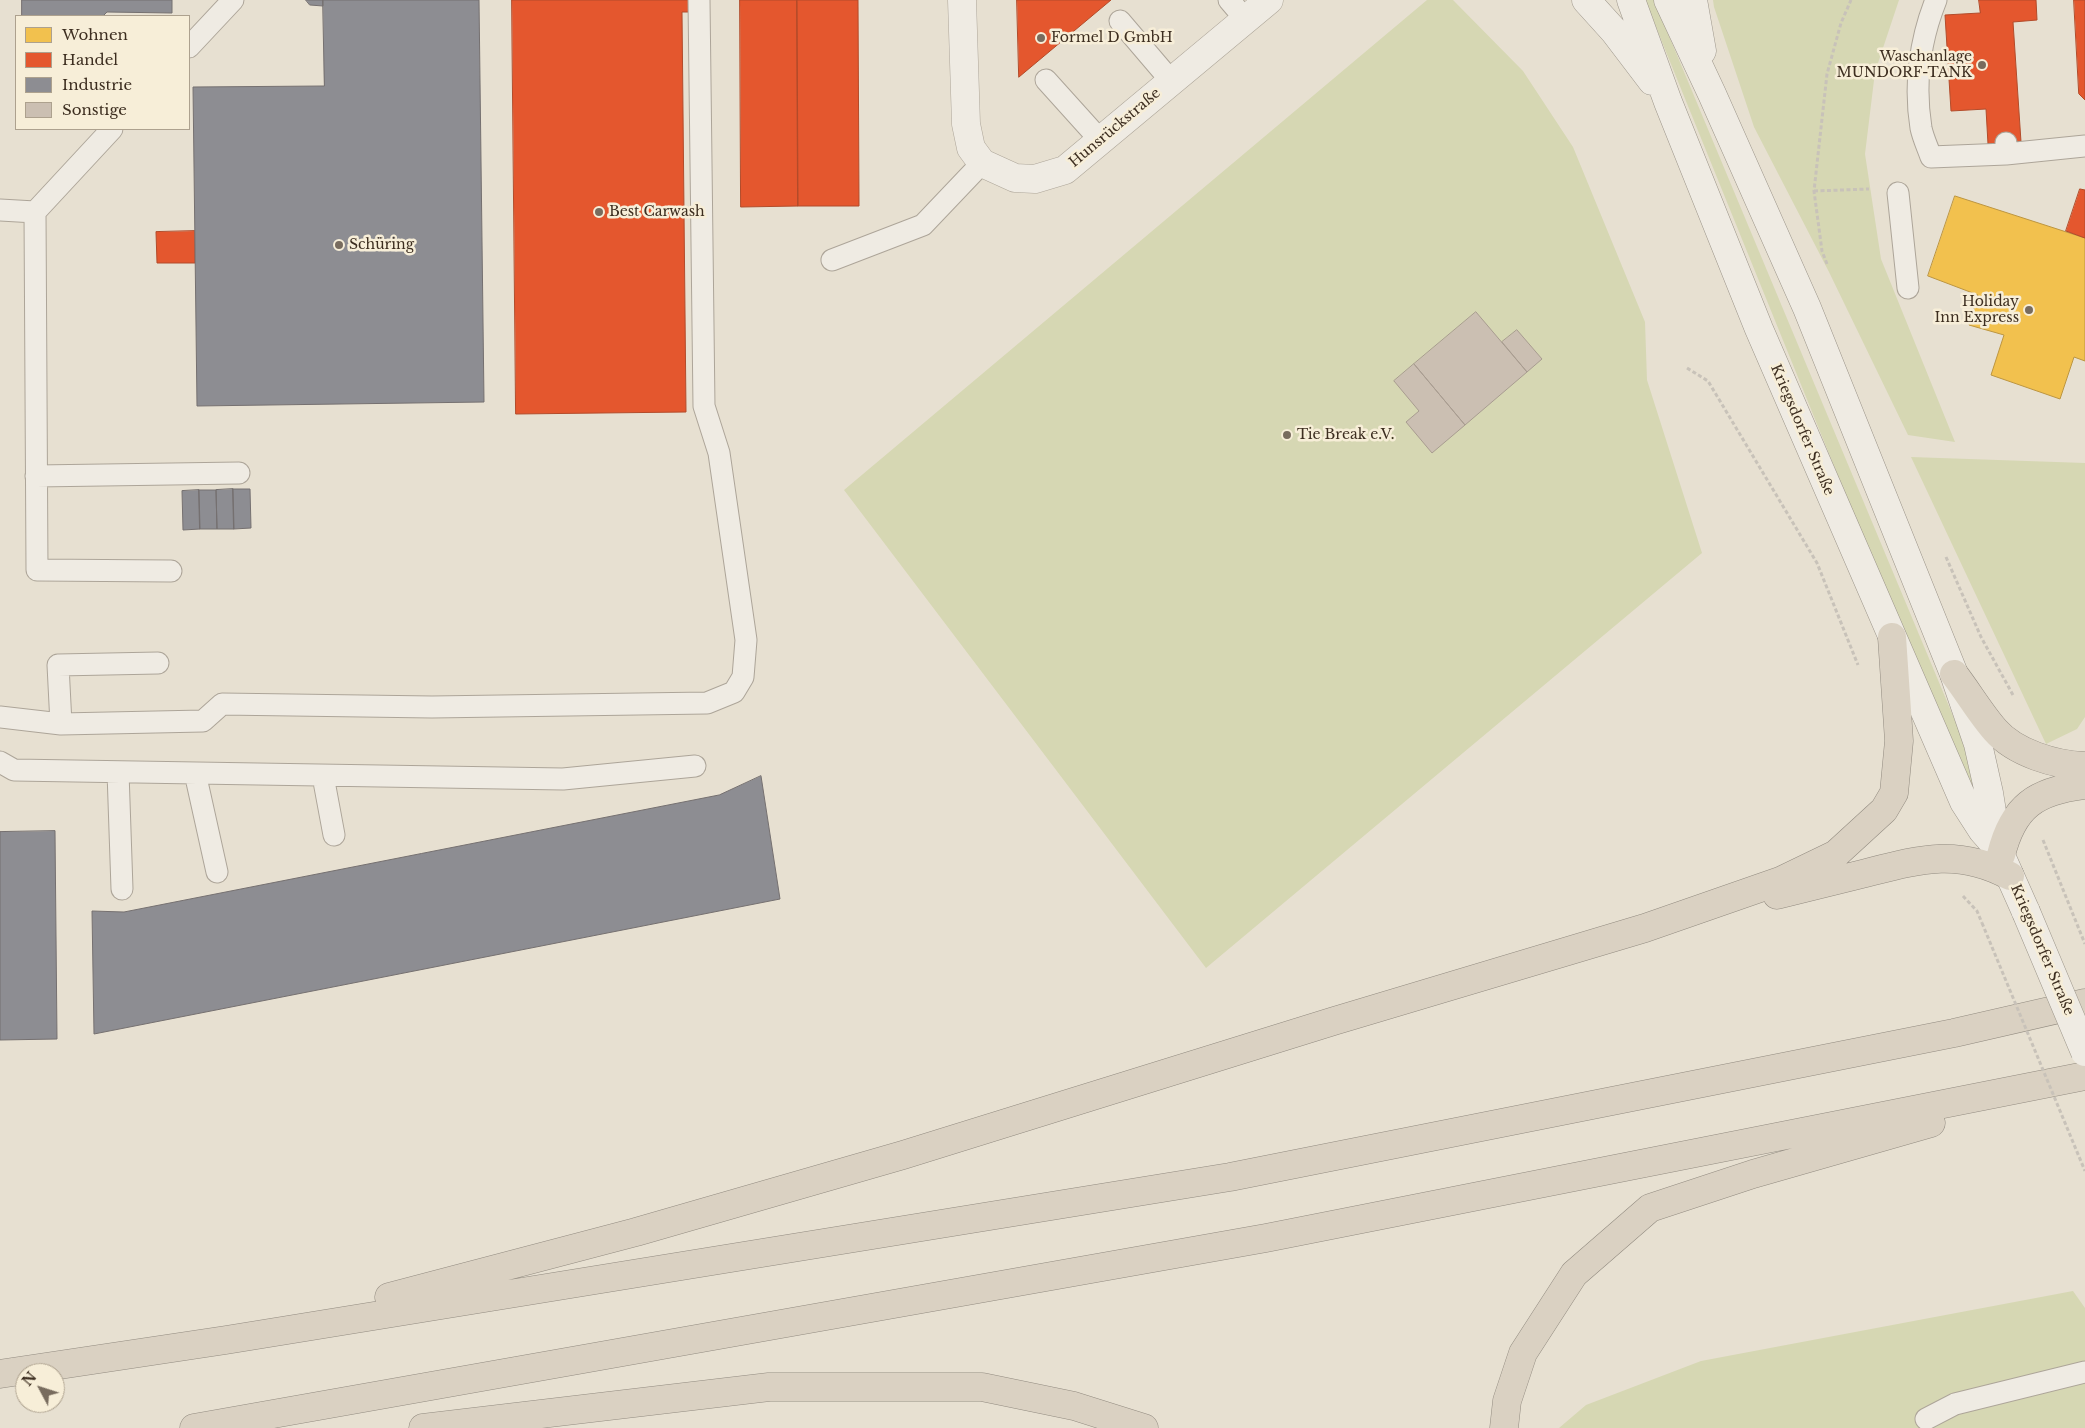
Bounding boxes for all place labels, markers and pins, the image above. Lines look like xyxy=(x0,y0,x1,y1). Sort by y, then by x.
place label: Formel D GmbH xyxy=(1051,30,1173,46)
marker: Formel D GmbH xyxy=(1035,32,1047,44)
place label: Waschanlage MUNDORF-TANK xyxy=(1837,49,1972,82)
marker: Waschanlage MUNDORF-TANK xyxy=(1976,59,1988,71)
place label: Best Carwash xyxy=(609,204,705,220)
marker: Best Carwash xyxy=(593,206,605,218)
place label: Schüring xyxy=(349,237,414,253)
marker: Schüring xyxy=(333,239,345,251)
place label: Holiday Inn Express xyxy=(1934,294,2019,326)
marker: Holiday Inn Express xyxy=(2023,304,2035,316)
place label: Tie Break e.V. xyxy=(1297,427,1394,443)
marker: Tie Break e.V. xyxy=(1281,429,1293,441)

